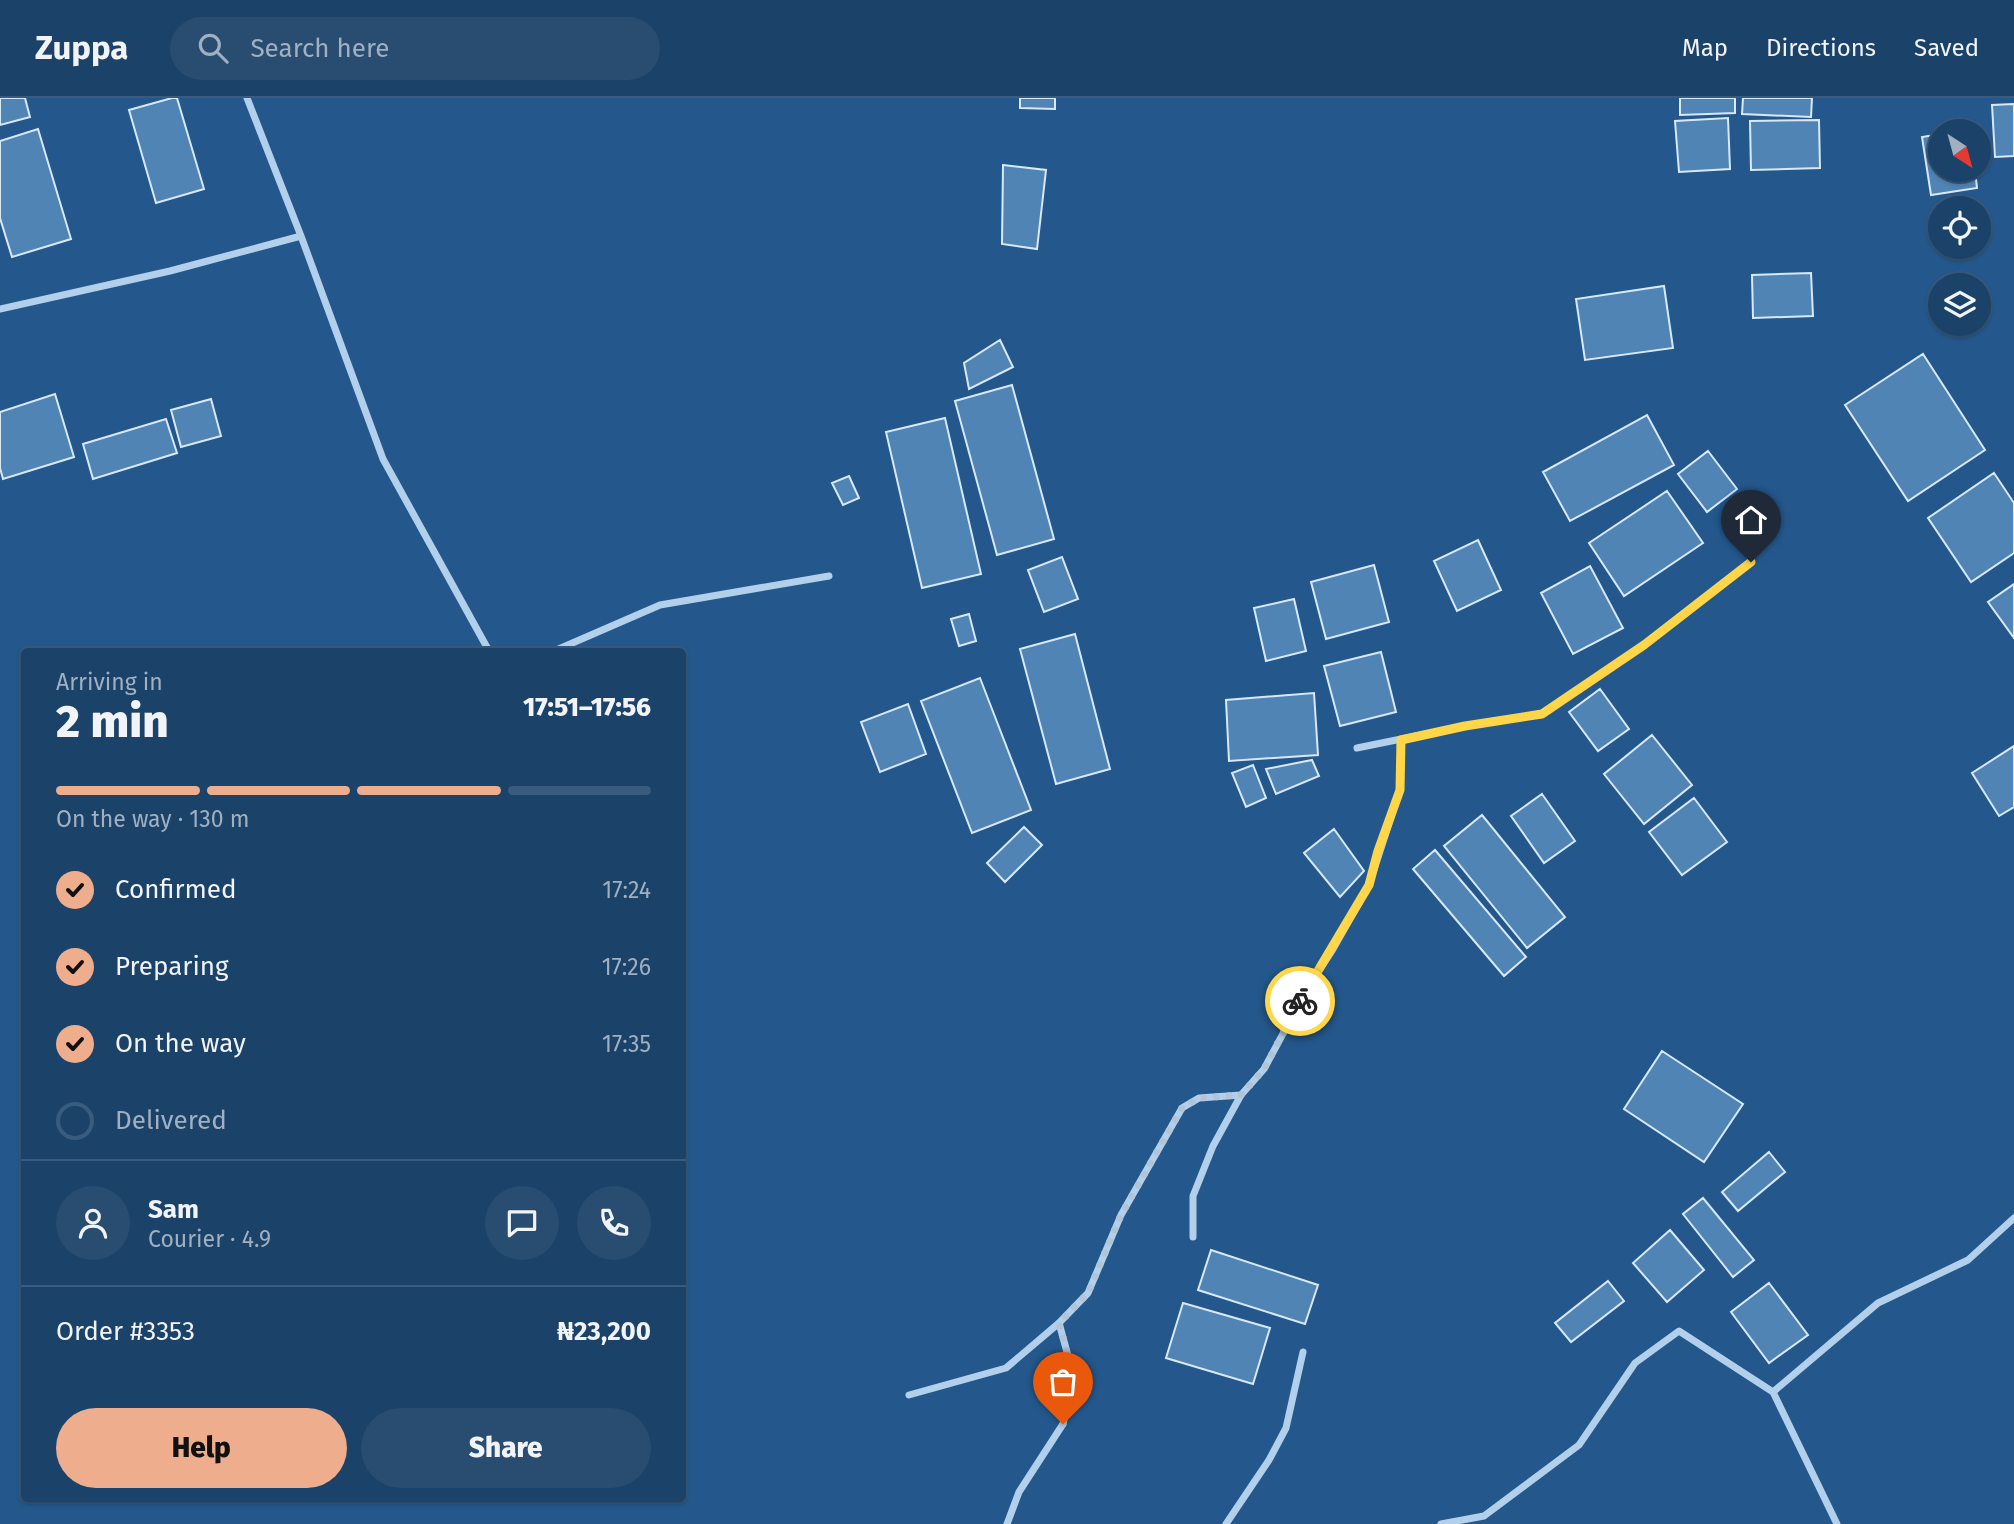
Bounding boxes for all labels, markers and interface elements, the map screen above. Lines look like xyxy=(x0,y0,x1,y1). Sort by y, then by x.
search box xyxy=(170,17,660,80)
text: Zuppa xyxy=(35,28,128,68)
icon: search xyxy=(194,29,232,67)
text: Search here xyxy=(250,33,389,64)
text: Map xyxy=(1682,34,1728,62)
text: Directions xyxy=(1766,34,1876,62)
text: Saved xyxy=(1914,34,1979,62)
north arrow xyxy=(1928,119,1992,182)
map controls xyxy=(1928,119,1991,336)
button: locate xyxy=(1928,196,1991,259)
button: layers xyxy=(1928,273,1991,336)
pin xyxy=(1721,490,1781,562)
icon: home xyxy=(1732,501,1770,539)
text: Arriving in xyxy=(56,668,163,696)
text: 17:51–17:56 xyxy=(523,692,651,723)
text: 2 min xyxy=(56,694,169,749)
text: On the way · 130 m xyxy=(56,805,249,833)
icon: check xyxy=(56,871,94,909)
text: Confirmed xyxy=(115,874,236,905)
text: 17:24 xyxy=(602,876,651,904)
icon: check xyxy=(56,948,94,986)
text: Preparing xyxy=(115,951,228,982)
text: 17:26 xyxy=(602,953,651,981)
courier xyxy=(1265,966,1335,1036)
icon: bike xyxy=(1281,982,1319,1020)
icon: check xyxy=(56,1025,94,1063)
text: On the way xyxy=(115,1028,246,1059)
text: 17:35 xyxy=(602,1030,651,1058)
text: Delivered xyxy=(115,1105,227,1136)
button: person xyxy=(56,1186,130,1260)
button: chat xyxy=(485,1186,559,1260)
button: phone xyxy=(577,1186,651,1260)
text: Sam xyxy=(148,1194,199,1225)
text: Courier · 4.9 xyxy=(148,1225,271,1253)
text: Order #3353 xyxy=(56,1316,195,1347)
text: ₦23,200 xyxy=(557,1316,651,1347)
pin xyxy=(1033,1352,1093,1424)
icon: bag xyxy=(1044,1363,1082,1401)
button: Help xyxy=(56,1408,347,1488)
button: Share xyxy=(361,1408,651,1488)

